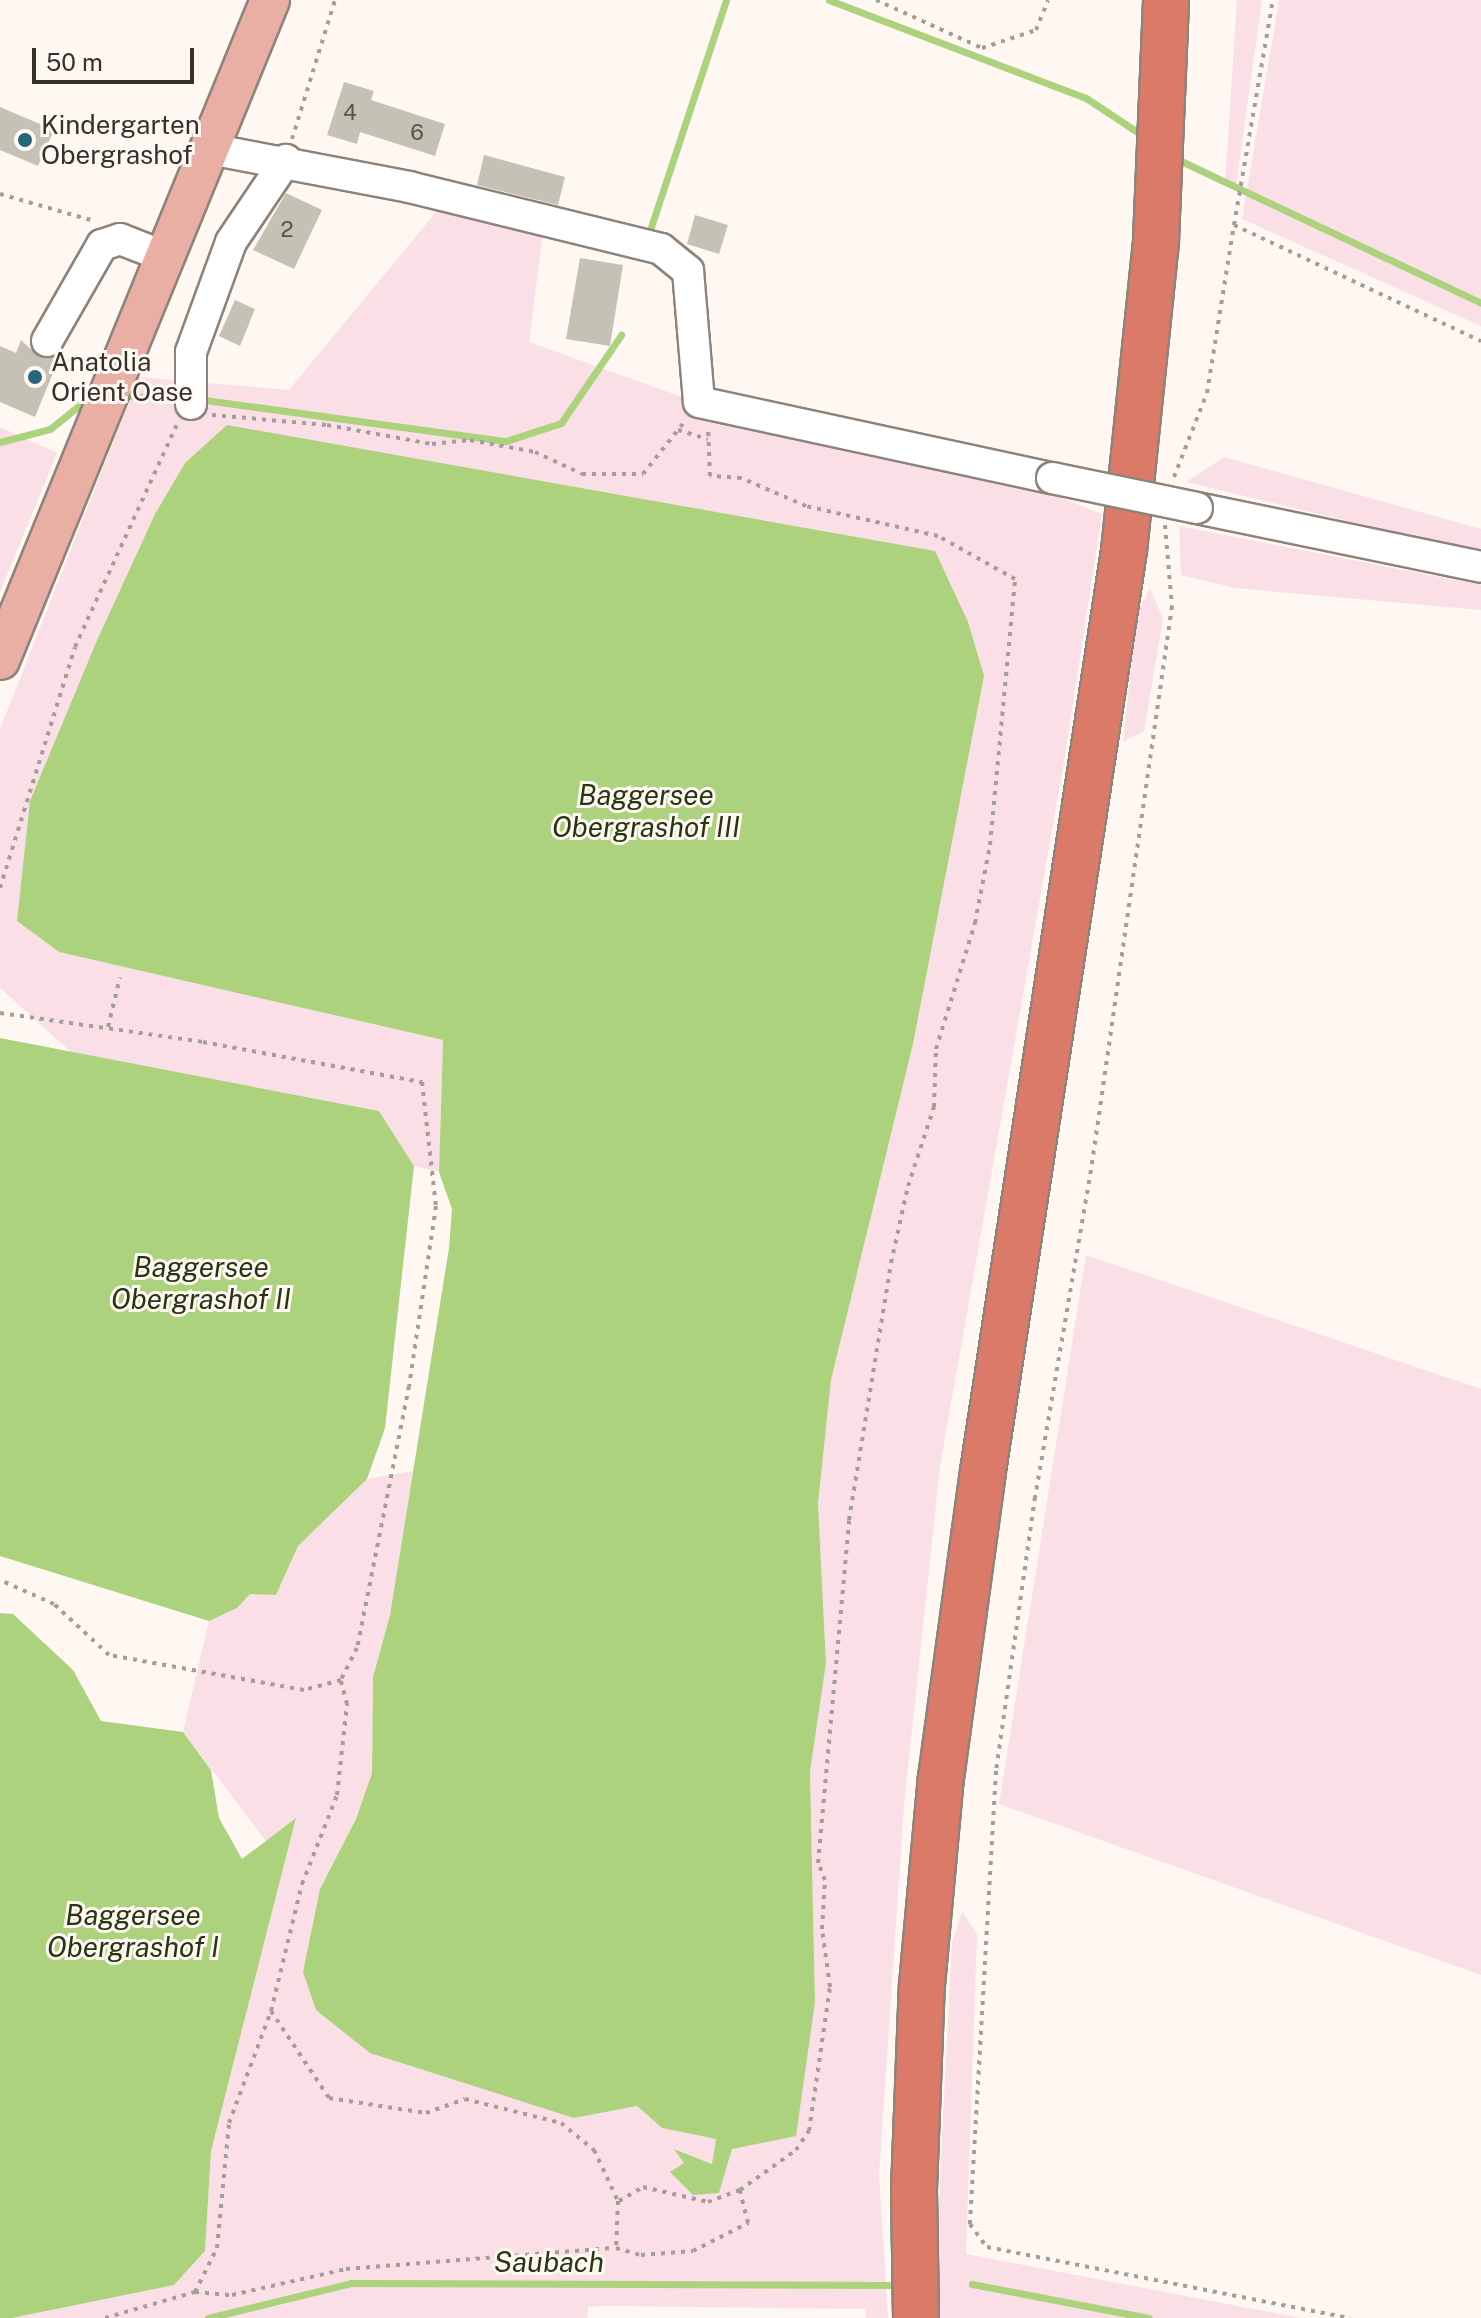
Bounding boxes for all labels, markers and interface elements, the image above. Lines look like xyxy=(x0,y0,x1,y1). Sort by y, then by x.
scale bar xyxy=(36,32,198,82)
text: 50 m xyxy=(46,48,103,76)
house number: 4 xyxy=(343,100,357,126)
place label: Kindergarten Obergrashof xyxy=(41,109,200,170)
house number: 6 xyxy=(410,120,424,146)
marker: Kindergarten Obergrashof xyxy=(16,131,34,149)
house number: 2 xyxy=(280,217,294,243)
place label: Anatolia Orient Oase xyxy=(51,346,193,408)
marker: Anatolia Orient Oase xyxy=(26,368,44,386)
water label: Baggersee Obergrashof III xyxy=(552,778,740,844)
water label: Baggersee Obergrashof II xyxy=(111,1250,291,1316)
water label: Baggersee Obergrashof I xyxy=(47,1898,219,1964)
water label: Saubach xyxy=(494,2245,604,2279)

